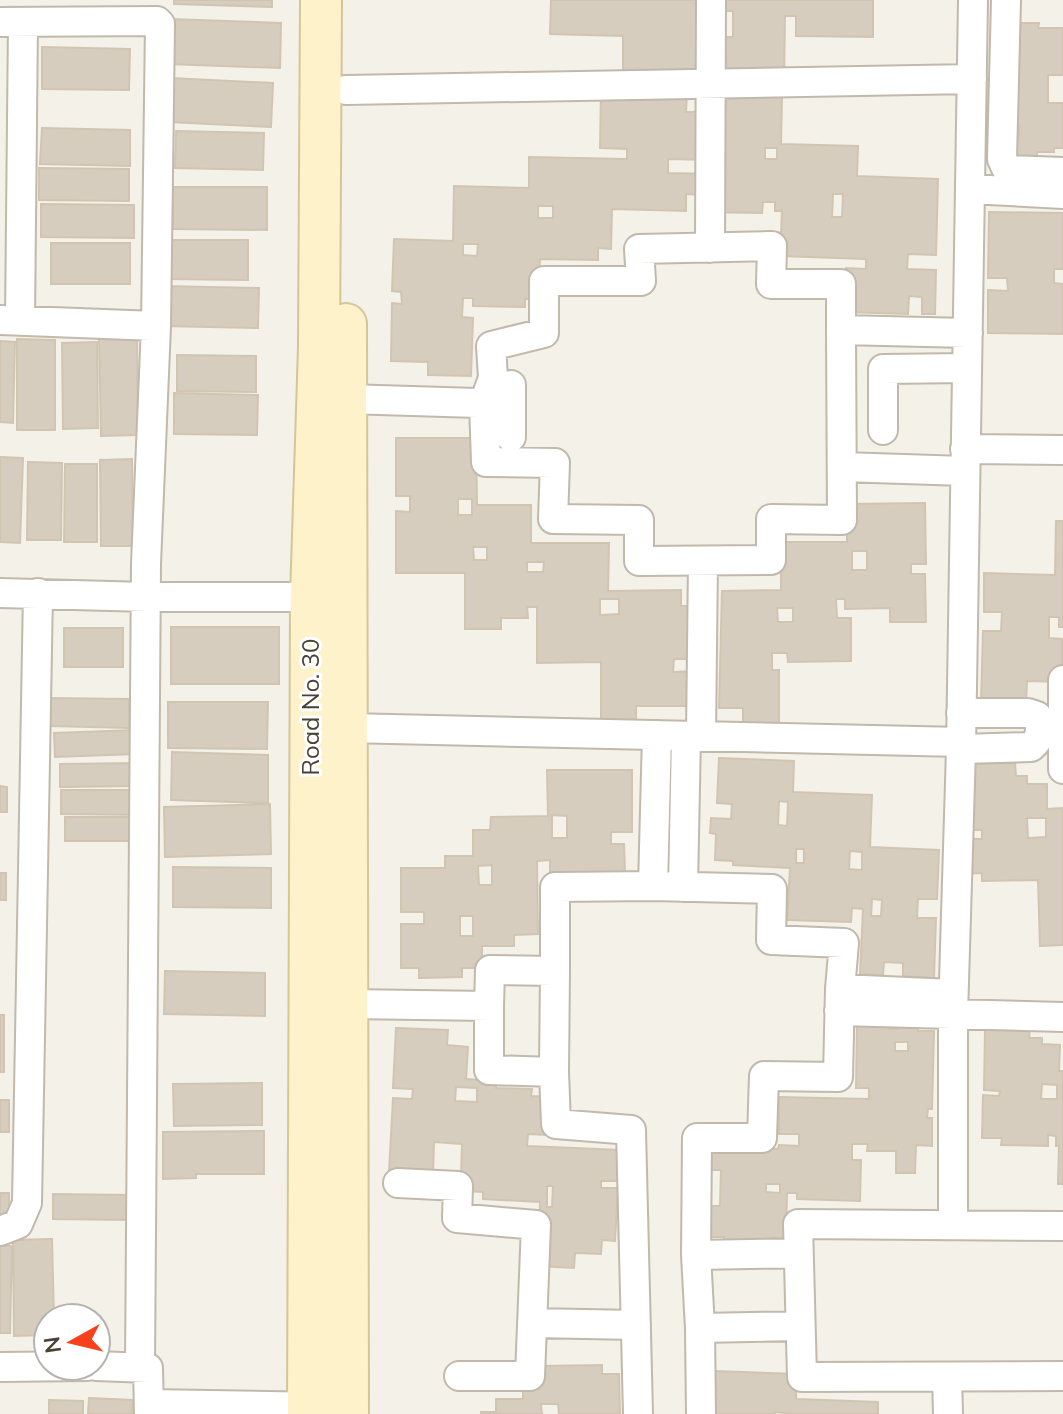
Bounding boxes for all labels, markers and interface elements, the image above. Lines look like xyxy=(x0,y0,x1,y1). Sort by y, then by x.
street label: Road No. 30 xyxy=(295,639,325,775)
north arrow xyxy=(32,1302,112,1382)
text: N xyxy=(37,1335,67,1355)

